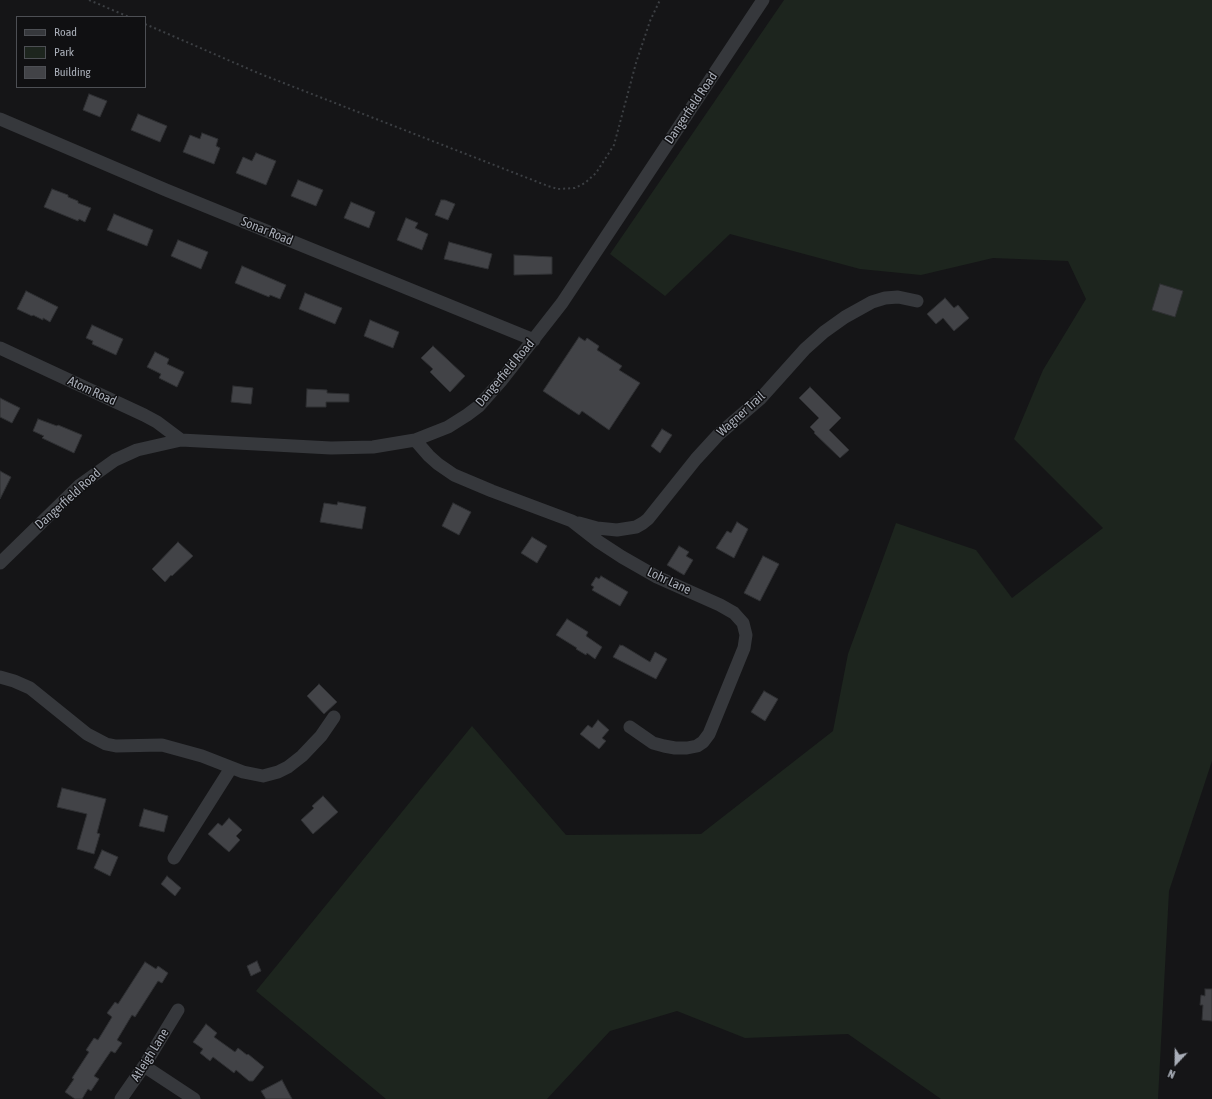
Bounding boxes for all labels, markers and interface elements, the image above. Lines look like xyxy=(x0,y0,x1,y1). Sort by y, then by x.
legend xyxy=(16,16,146,88)
text: Road xyxy=(54,25,77,39)
text: Park xyxy=(54,45,74,59)
text: Building xyxy=(54,65,91,79)
street label: Dangerfield Road xyxy=(661,69,721,147)
street label: Sonar Road xyxy=(239,214,295,248)
street label: Dangerfield Road xyxy=(472,336,538,410)
street label: Atom Road xyxy=(65,373,119,409)
street label: Wagner Trail xyxy=(714,388,768,440)
street label: Dangerfield Road xyxy=(32,465,104,533)
street label: Lohr Lane xyxy=(645,564,693,598)
street label: Atleigh Lane xyxy=(128,1026,172,1084)
north arrow xyxy=(1156,1043,1196,1083)
text: N xyxy=(1166,1067,1177,1081)

